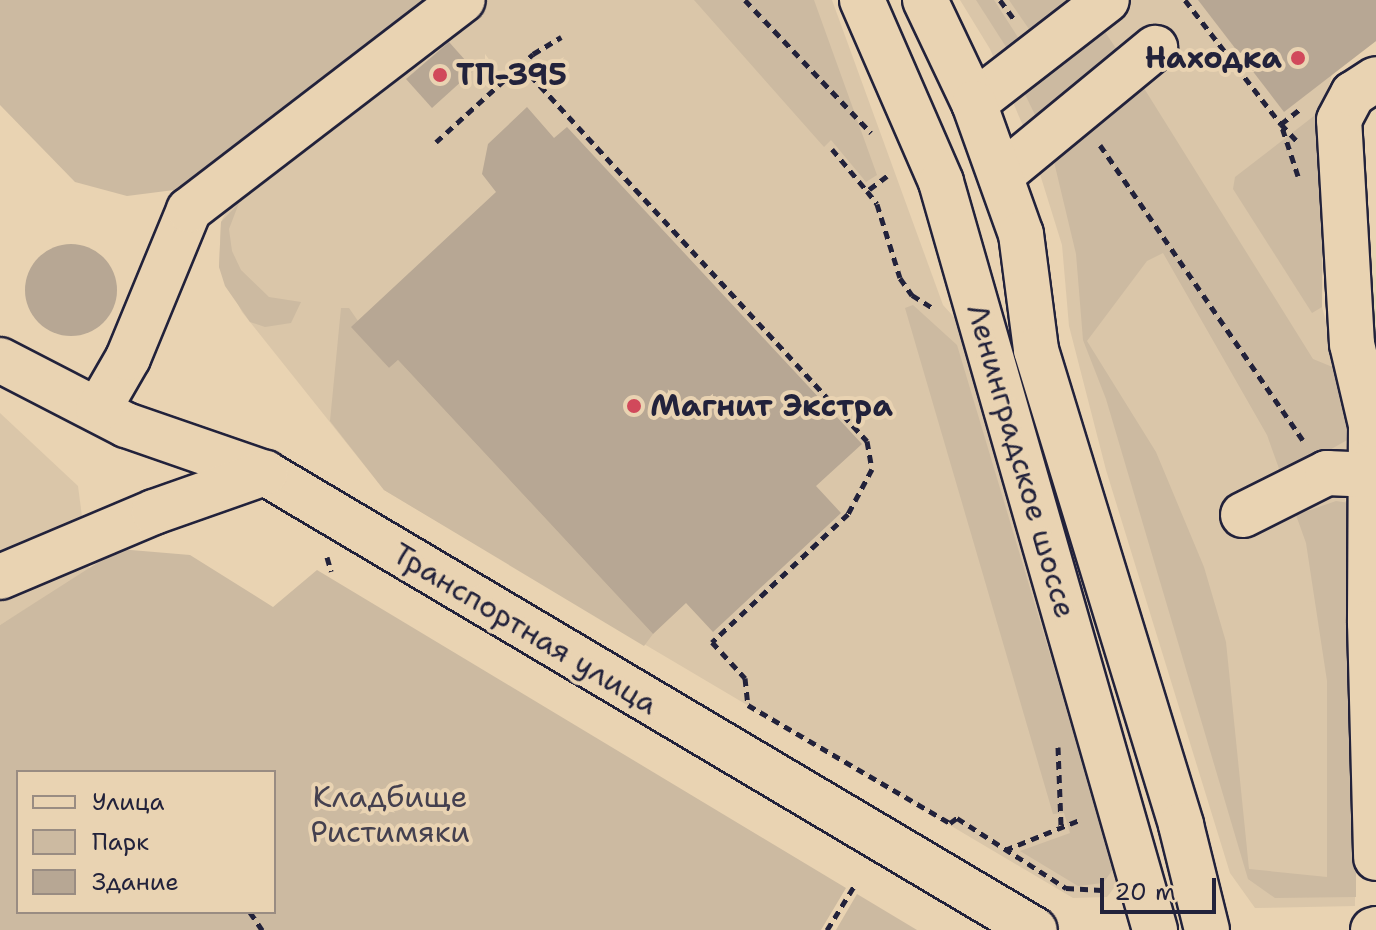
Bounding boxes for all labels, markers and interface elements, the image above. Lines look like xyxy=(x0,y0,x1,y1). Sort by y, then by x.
place label: Находка xyxy=(1145,40,1282,76)
marker: Находка xyxy=(1289,49,1307,67)
place label: ТП-395 xyxy=(456,57,567,93)
marker: ТП-395 xyxy=(431,66,449,84)
street label: Ленинградское шоссе xyxy=(959,300,1083,622)
place label: Магнит Экстра xyxy=(650,388,893,424)
marker: Магнит Экстра xyxy=(625,397,643,415)
street label: Транспортная улица xyxy=(386,536,664,722)
legend xyxy=(16,770,276,914)
park label: Кладбище Ристимяки xyxy=(310,779,470,850)
text: Улица xyxy=(92,786,165,818)
text: Парк xyxy=(92,826,149,858)
scale bar xyxy=(1104,862,1220,912)
text: Здание xyxy=(92,866,179,898)
text: 20 m xyxy=(1114,876,1176,908)

